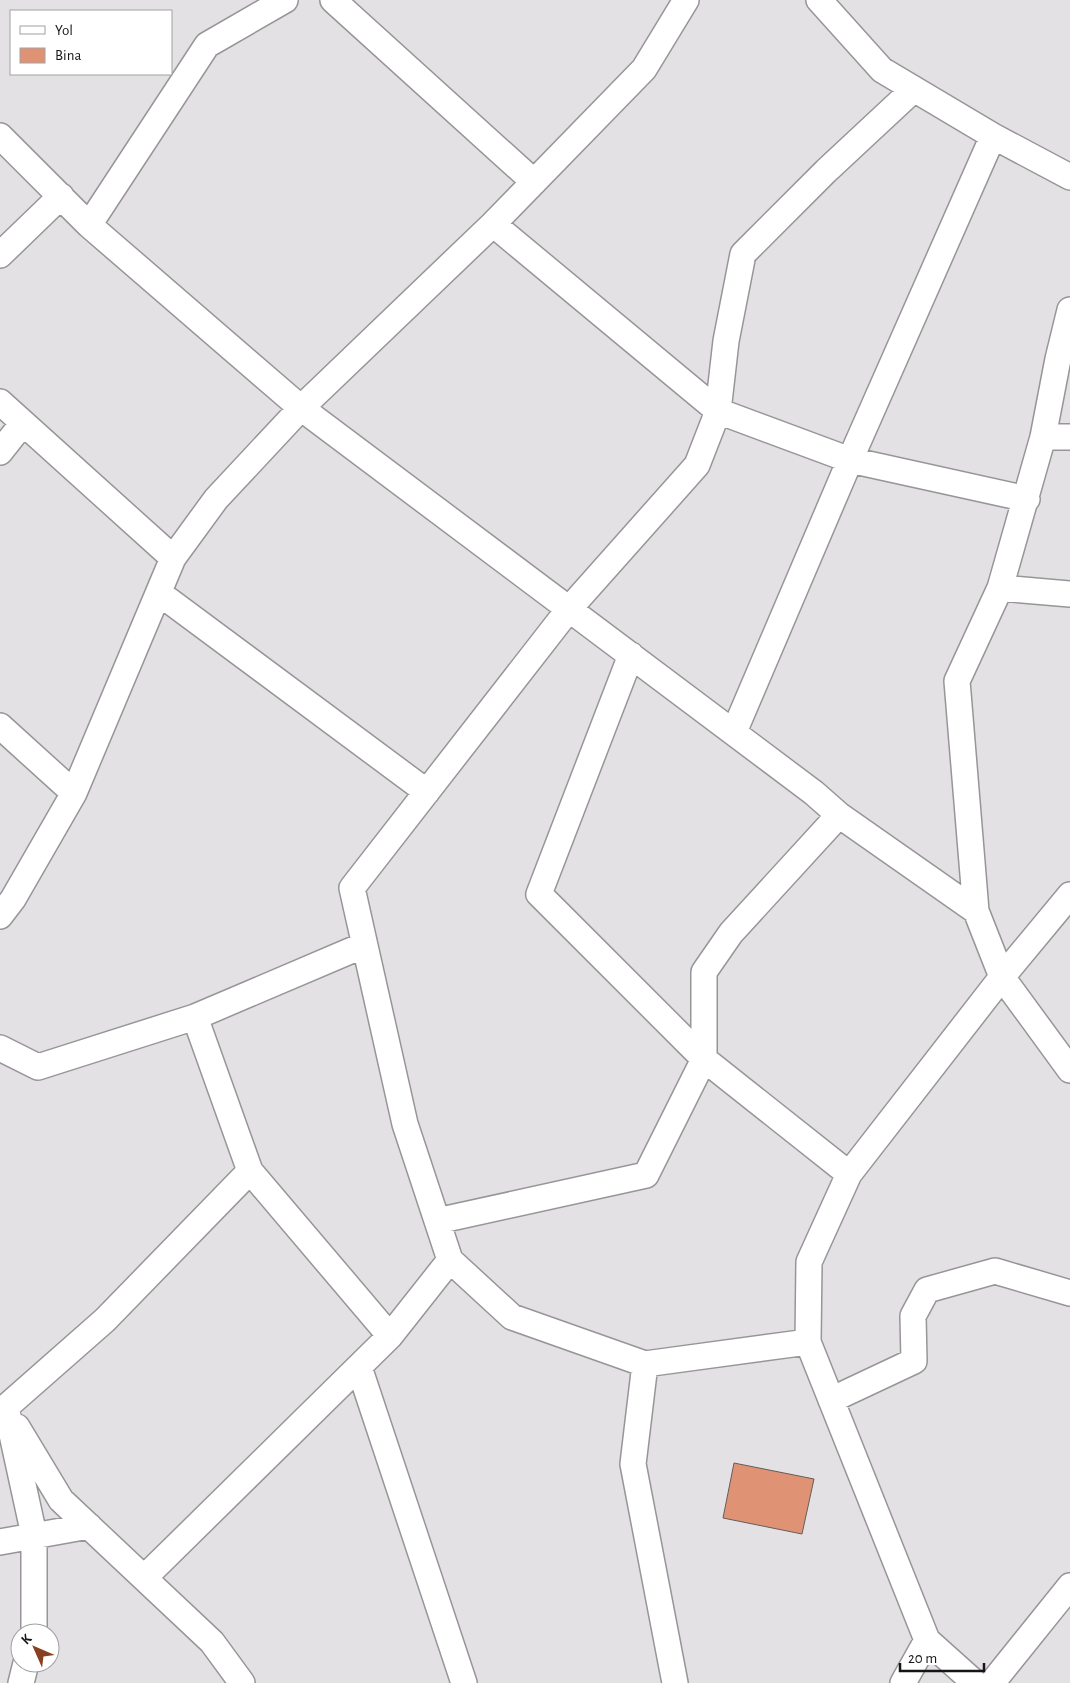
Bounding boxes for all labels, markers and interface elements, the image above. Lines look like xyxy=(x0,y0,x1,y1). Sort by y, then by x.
legend xyxy=(10,10,172,75)
text: Yol xyxy=(55,23,73,38)
text: Bina xyxy=(55,48,81,63)
north arrow xyxy=(10,1623,60,1673)
text: K xyxy=(19,1631,35,1647)
scale bar xyxy=(900,1640,984,1672)
text: 20 m xyxy=(908,1651,937,1666)

